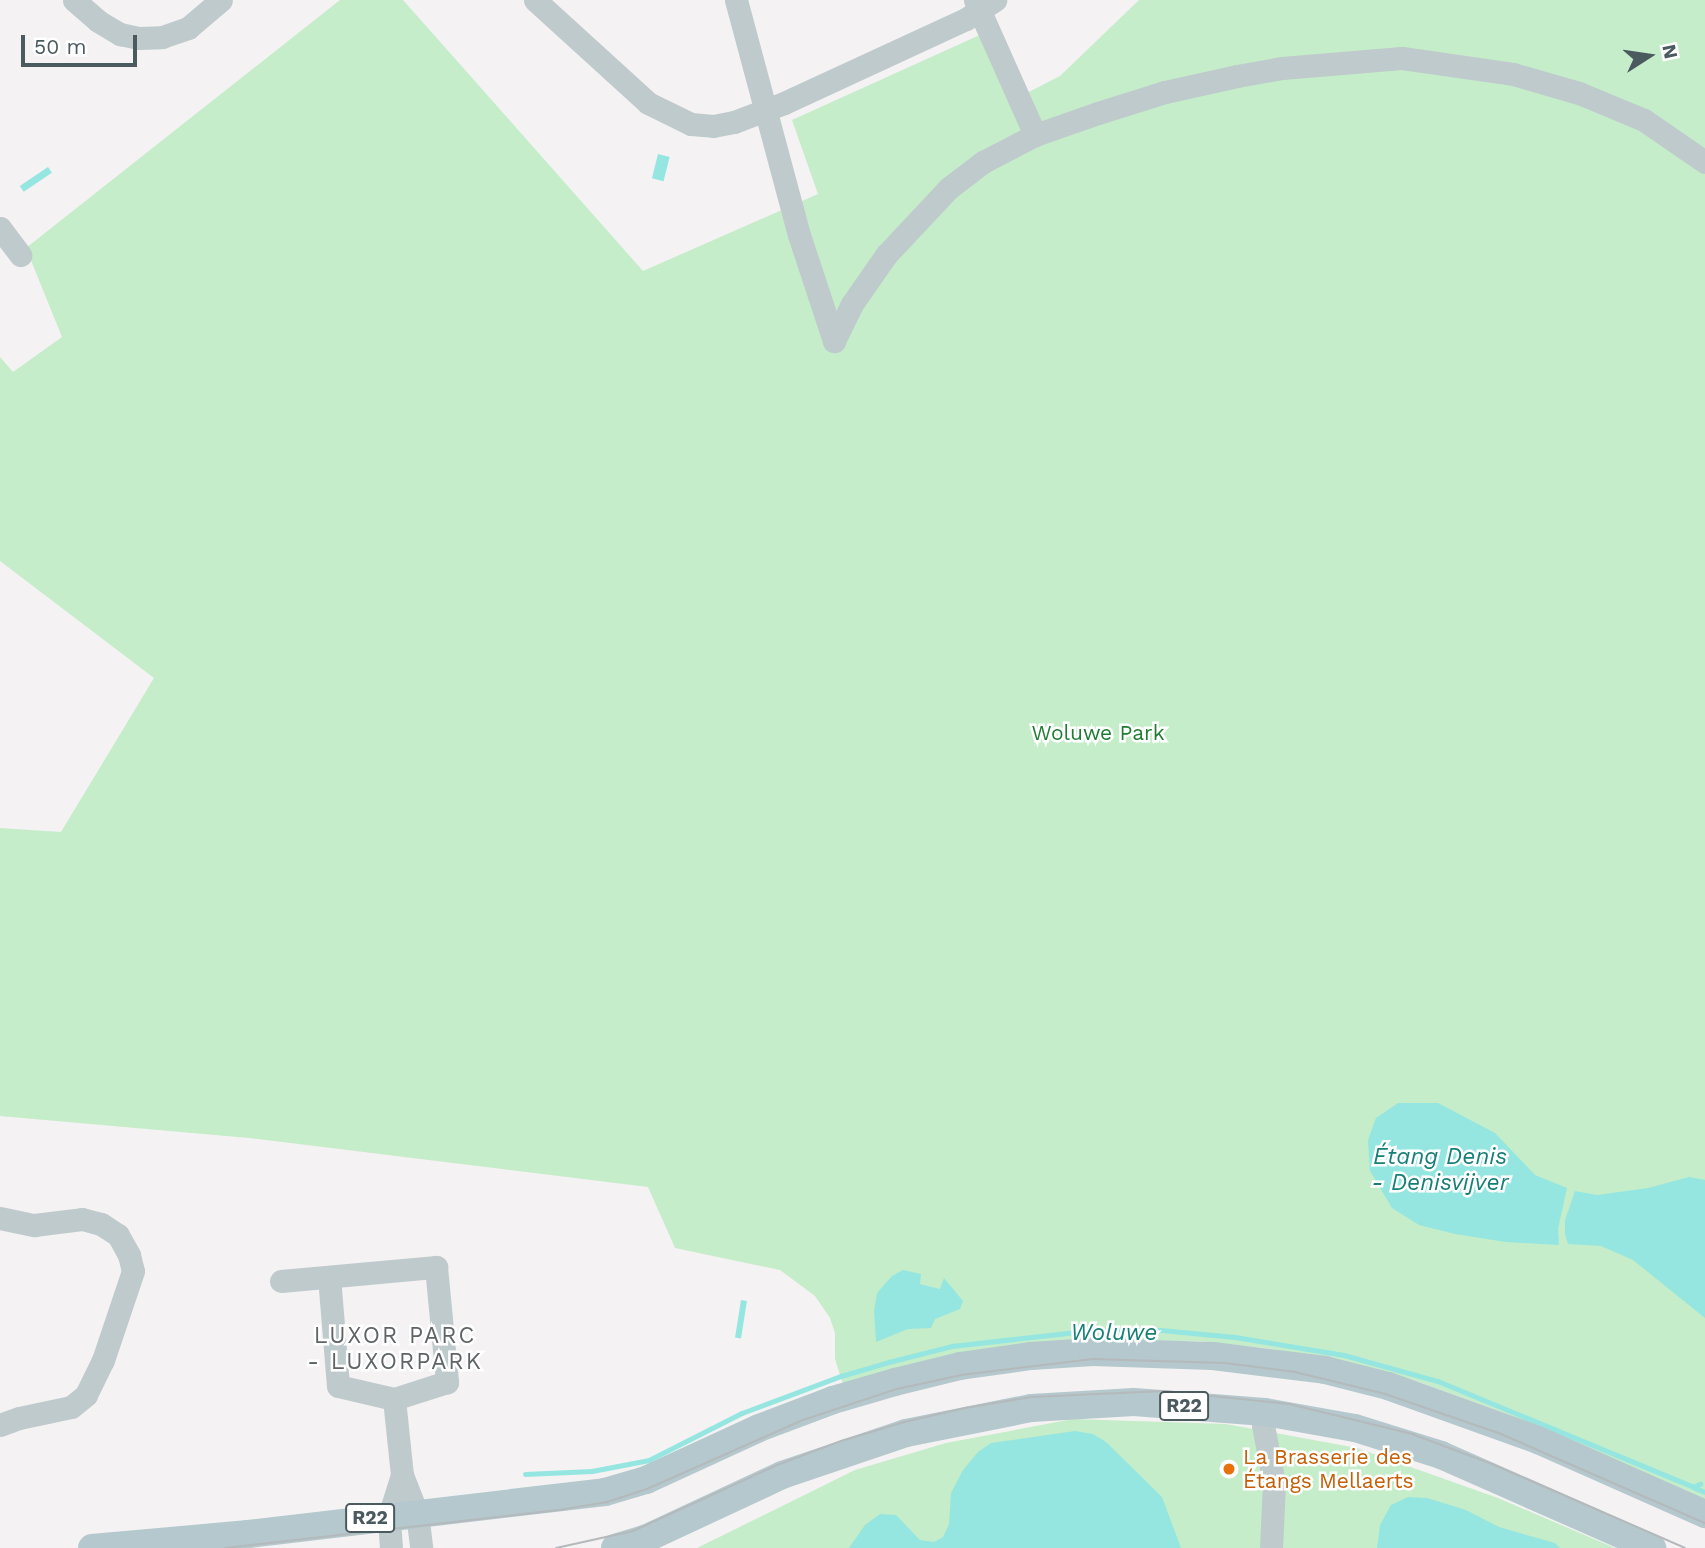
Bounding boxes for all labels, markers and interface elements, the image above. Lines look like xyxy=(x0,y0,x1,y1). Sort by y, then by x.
scale bar xyxy=(24,21,140,65)
north arrow xyxy=(1614,21,1684,91)
text: 50 m xyxy=(34,34,86,59)
text: N xyxy=(1657,42,1683,61)
park label: Woluwe Park xyxy=(1031,720,1165,746)
water label: Étang Denis - Denisvijver xyxy=(1371,1143,1509,1197)
water label: Woluwe xyxy=(1071,1319,1157,1347)
district label: LUXOR PARC - LUXORPARK xyxy=(309,1322,481,1376)
road number: R22 xyxy=(1158,1390,1210,1422)
place label: La Brasserie des Étangs Mellaerts xyxy=(1243,1444,1414,1494)
marker: La Brasserie des Étangs Mellaerts xyxy=(1221,1461,1237,1477)
road number: R22 xyxy=(344,1502,396,1534)

